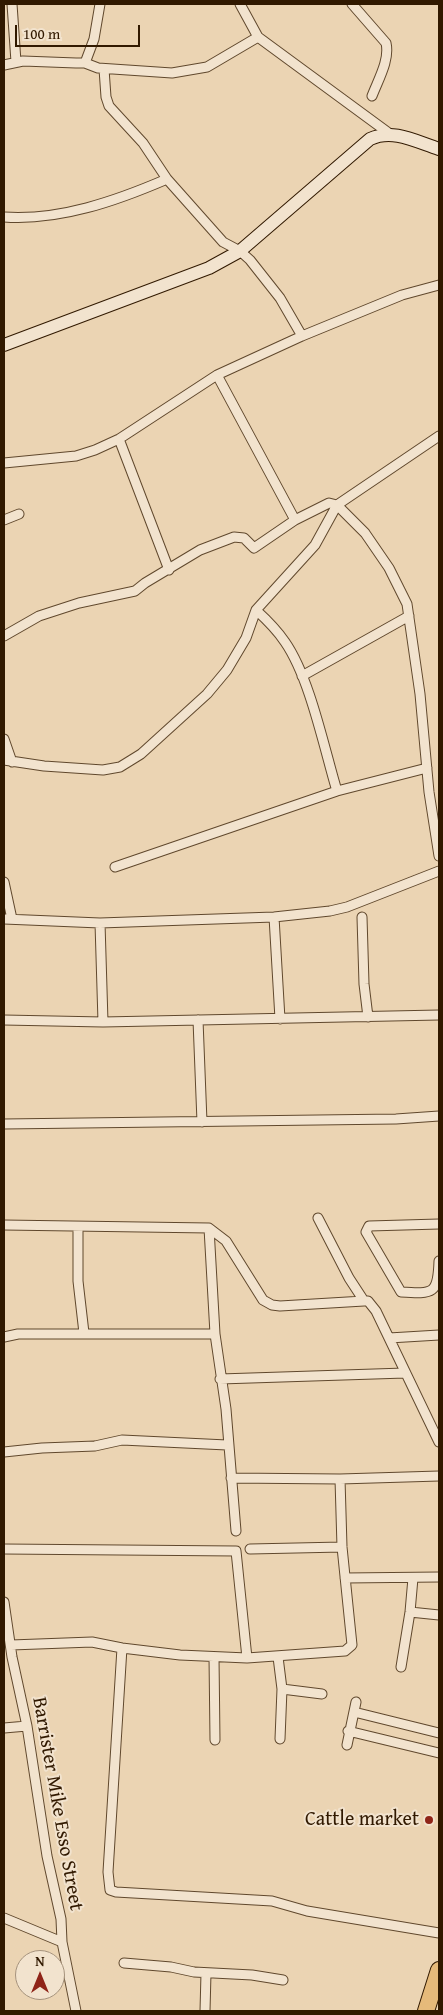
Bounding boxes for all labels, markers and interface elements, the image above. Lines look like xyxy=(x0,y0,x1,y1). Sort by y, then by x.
scale bar xyxy=(18,15,142,47)
text: 100 m xyxy=(23,23,60,44)
street label: Barrister Mike Esso Street xyxy=(26,1695,88,1913)
place label: Cattle market xyxy=(305,1808,419,1832)
marker: Cattle market xyxy=(423,1814,435,1826)
north arrow xyxy=(15,1950,65,2000)
text: N xyxy=(35,1951,45,1971)

